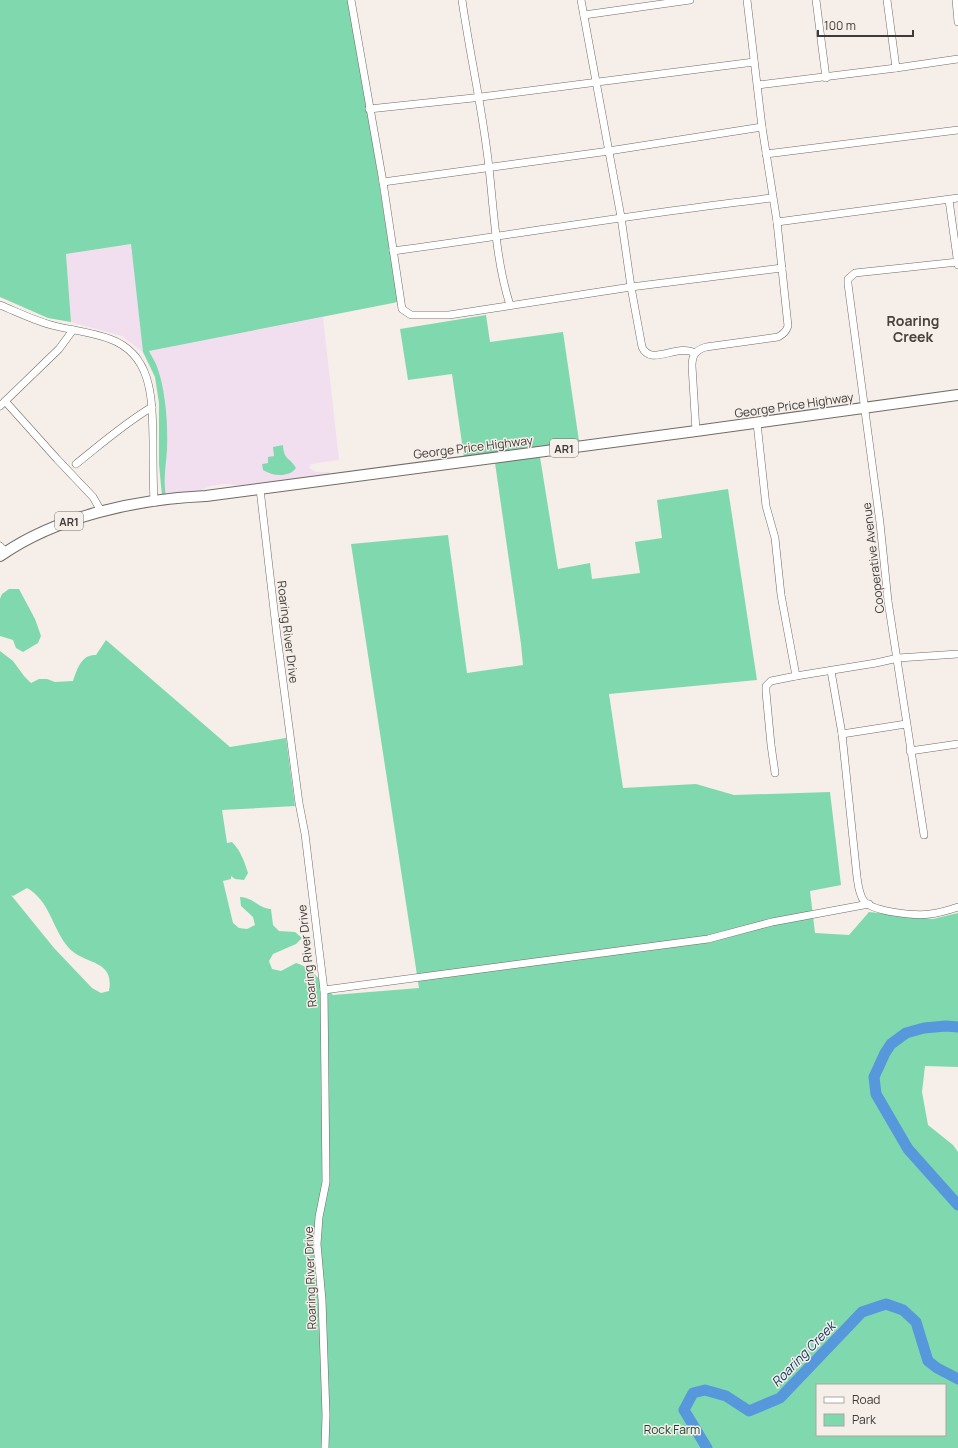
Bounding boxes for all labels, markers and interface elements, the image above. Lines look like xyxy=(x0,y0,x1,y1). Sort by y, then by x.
scale bar xyxy=(818,12,913,38)
text: 100 m xyxy=(824,17,856,34)
district label: Roaring Creek xyxy=(887,311,939,346)
street label: George Price Highway xyxy=(733,388,855,422)
street label: George Price Highway xyxy=(412,431,534,463)
road number: AR1 xyxy=(550,439,578,457)
street label: Cooperative Avenue xyxy=(858,502,888,614)
road number: AR1 xyxy=(55,512,83,530)
street label: Roaring River Drive xyxy=(273,580,303,684)
street label: Roaring River Drive xyxy=(293,904,321,1008)
street label: Roaring River Drive xyxy=(300,1226,320,1330)
water label: Roaring Creek xyxy=(767,1316,841,1391)
legend xyxy=(816,1384,946,1436)
text: Road xyxy=(852,1391,880,1408)
text: Park xyxy=(852,1411,877,1428)
park label: Rock Farm xyxy=(644,1421,700,1438)

